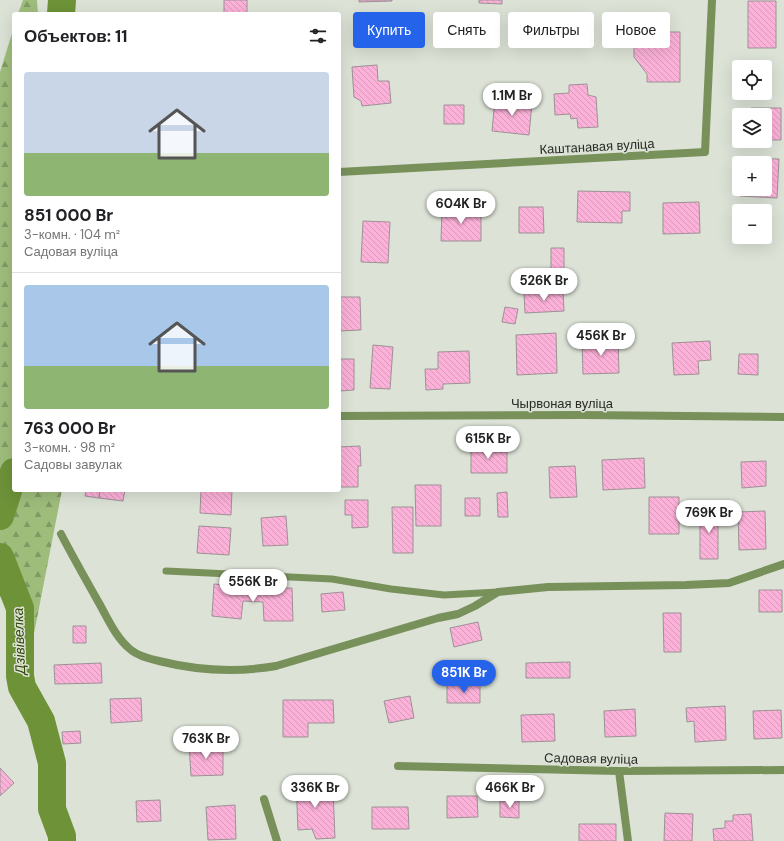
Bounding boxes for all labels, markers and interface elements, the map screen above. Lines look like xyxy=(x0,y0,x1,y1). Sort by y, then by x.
chip: Купить xyxy=(353,12,425,48)
chip: Снять xyxy=(433,12,500,48)
chip: Фильтры xyxy=(508,12,594,48)
chip: Новое xyxy=(602,12,670,48)
text: Объектов: 11 xyxy=(24,25,127,47)
icon: filters xyxy=(307,25,329,47)
map controls xyxy=(732,60,772,244)
button: locate xyxy=(732,60,772,100)
pin: 1.1M Br xyxy=(475,83,549,117)
text: 1.1M Br xyxy=(492,87,532,104)
icon: home xyxy=(141,98,213,170)
button: layers xyxy=(732,108,772,148)
street label: Каштанавая вуліца xyxy=(539,135,656,158)
button: + xyxy=(732,156,772,196)
pin: 604K Br xyxy=(424,191,498,225)
text: 604K Br xyxy=(436,195,487,212)
text: 851 000 Br xyxy=(24,204,113,226)
button: − xyxy=(732,204,772,244)
text: 3-комн. · 104 m² xyxy=(24,226,120,243)
text: Садовая вуліца xyxy=(24,243,118,260)
pin: 526K Br xyxy=(507,268,581,302)
text: 526K Br xyxy=(520,272,568,289)
icon: home xyxy=(141,311,213,383)
pin: 456K Br xyxy=(564,323,638,357)
text: 456K Br xyxy=(576,327,626,344)
street label: Чырвоная вуліца xyxy=(511,395,614,412)
text: 763 000 Br xyxy=(24,417,116,439)
pin: 615K Br xyxy=(451,426,525,460)
text: 615K Br xyxy=(465,430,511,447)
text: 3-комн. · 98 m² xyxy=(24,439,115,456)
text: Садовы завулак xyxy=(24,456,122,473)
pin: 769K Br xyxy=(672,500,746,534)
text: 769K Br xyxy=(685,504,733,521)
pin: 556K Br xyxy=(216,569,290,603)
text: 556K Br xyxy=(228,573,278,590)
water label: Дзівівелка xyxy=(9,607,29,677)
pin: 851K Br xyxy=(427,660,501,694)
text: 851K Br xyxy=(441,664,487,681)
pin: 763K Br xyxy=(169,726,243,760)
text: 763K Br xyxy=(182,730,230,747)
street label: Садовая вуліца xyxy=(544,749,639,768)
pin: 336K Br xyxy=(278,775,352,809)
pin: 466K Br xyxy=(473,775,547,809)
text: 336K Br xyxy=(290,779,340,796)
text: 466K Br xyxy=(485,779,535,796)

